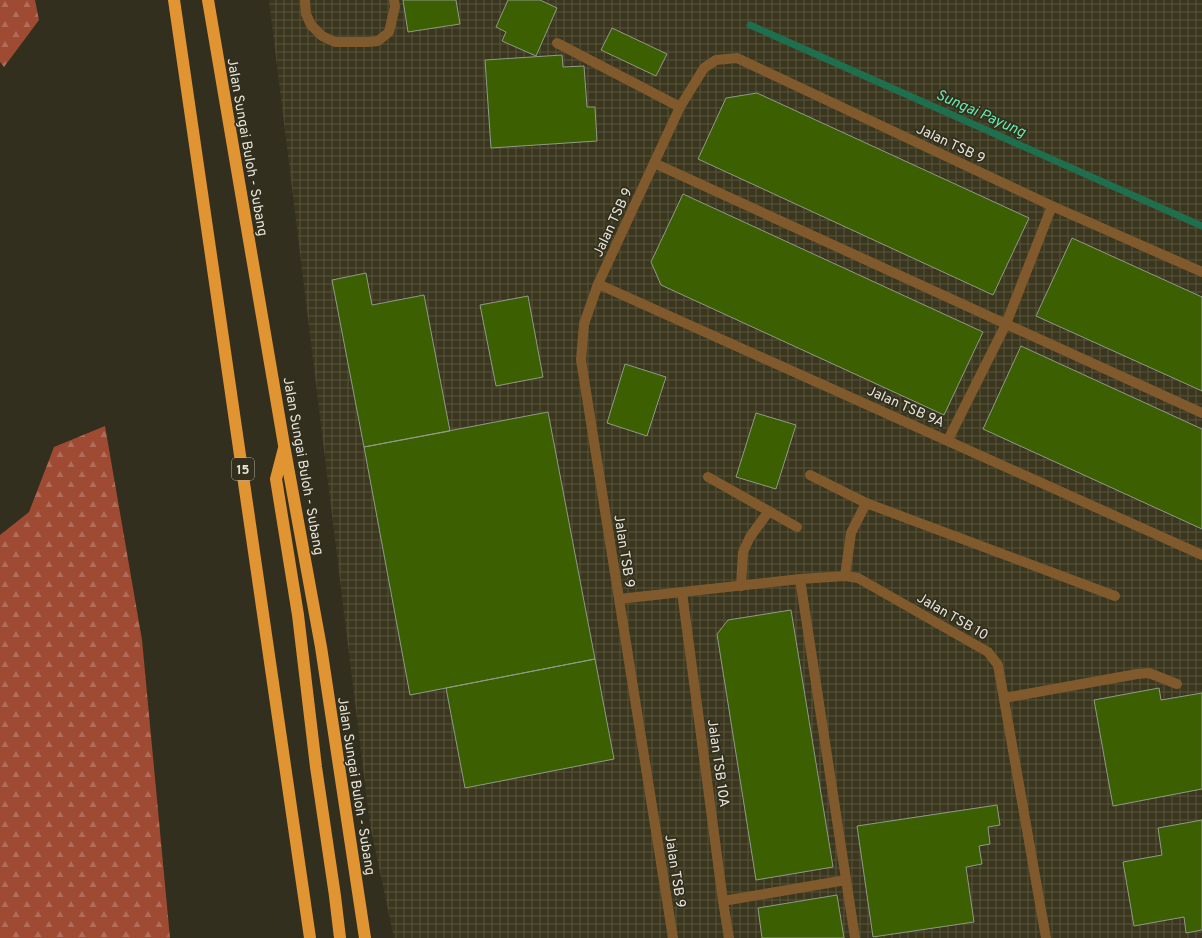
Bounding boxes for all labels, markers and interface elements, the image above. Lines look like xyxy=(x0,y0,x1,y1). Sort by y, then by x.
street label: Jalan Sungai Buloh - Subang xyxy=(222,57,271,238)
water label: Sungai Payung xyxy=(932,86,1029,143)
street label: Jalan TSB 9 xyxy=(913,121,988,168)
street label: Jalan TSB 9 xyxy=(590,185,637,260)
street label: Jalan Sungai Buloh - Subang xyxy=(278,376,327,557)
street label: Jalan TSB 9A xyxy=(864,383,947,432)
road number: 15 xyxy=(232,458,254,480)
street label: Jalan TSB 9 xyxy=(609,513,638,589)
street label: Jalan TSB 10 xyxy=(913,590,991,645)
street label: Jalan Sungai Buloh - Subang xyxy=(333,696,378,877)
street label: Jalan TSB 10A xyxy=(703,718,732,808)
street label: Jalan TSB 9 xyxy=(660,833,689,909)

